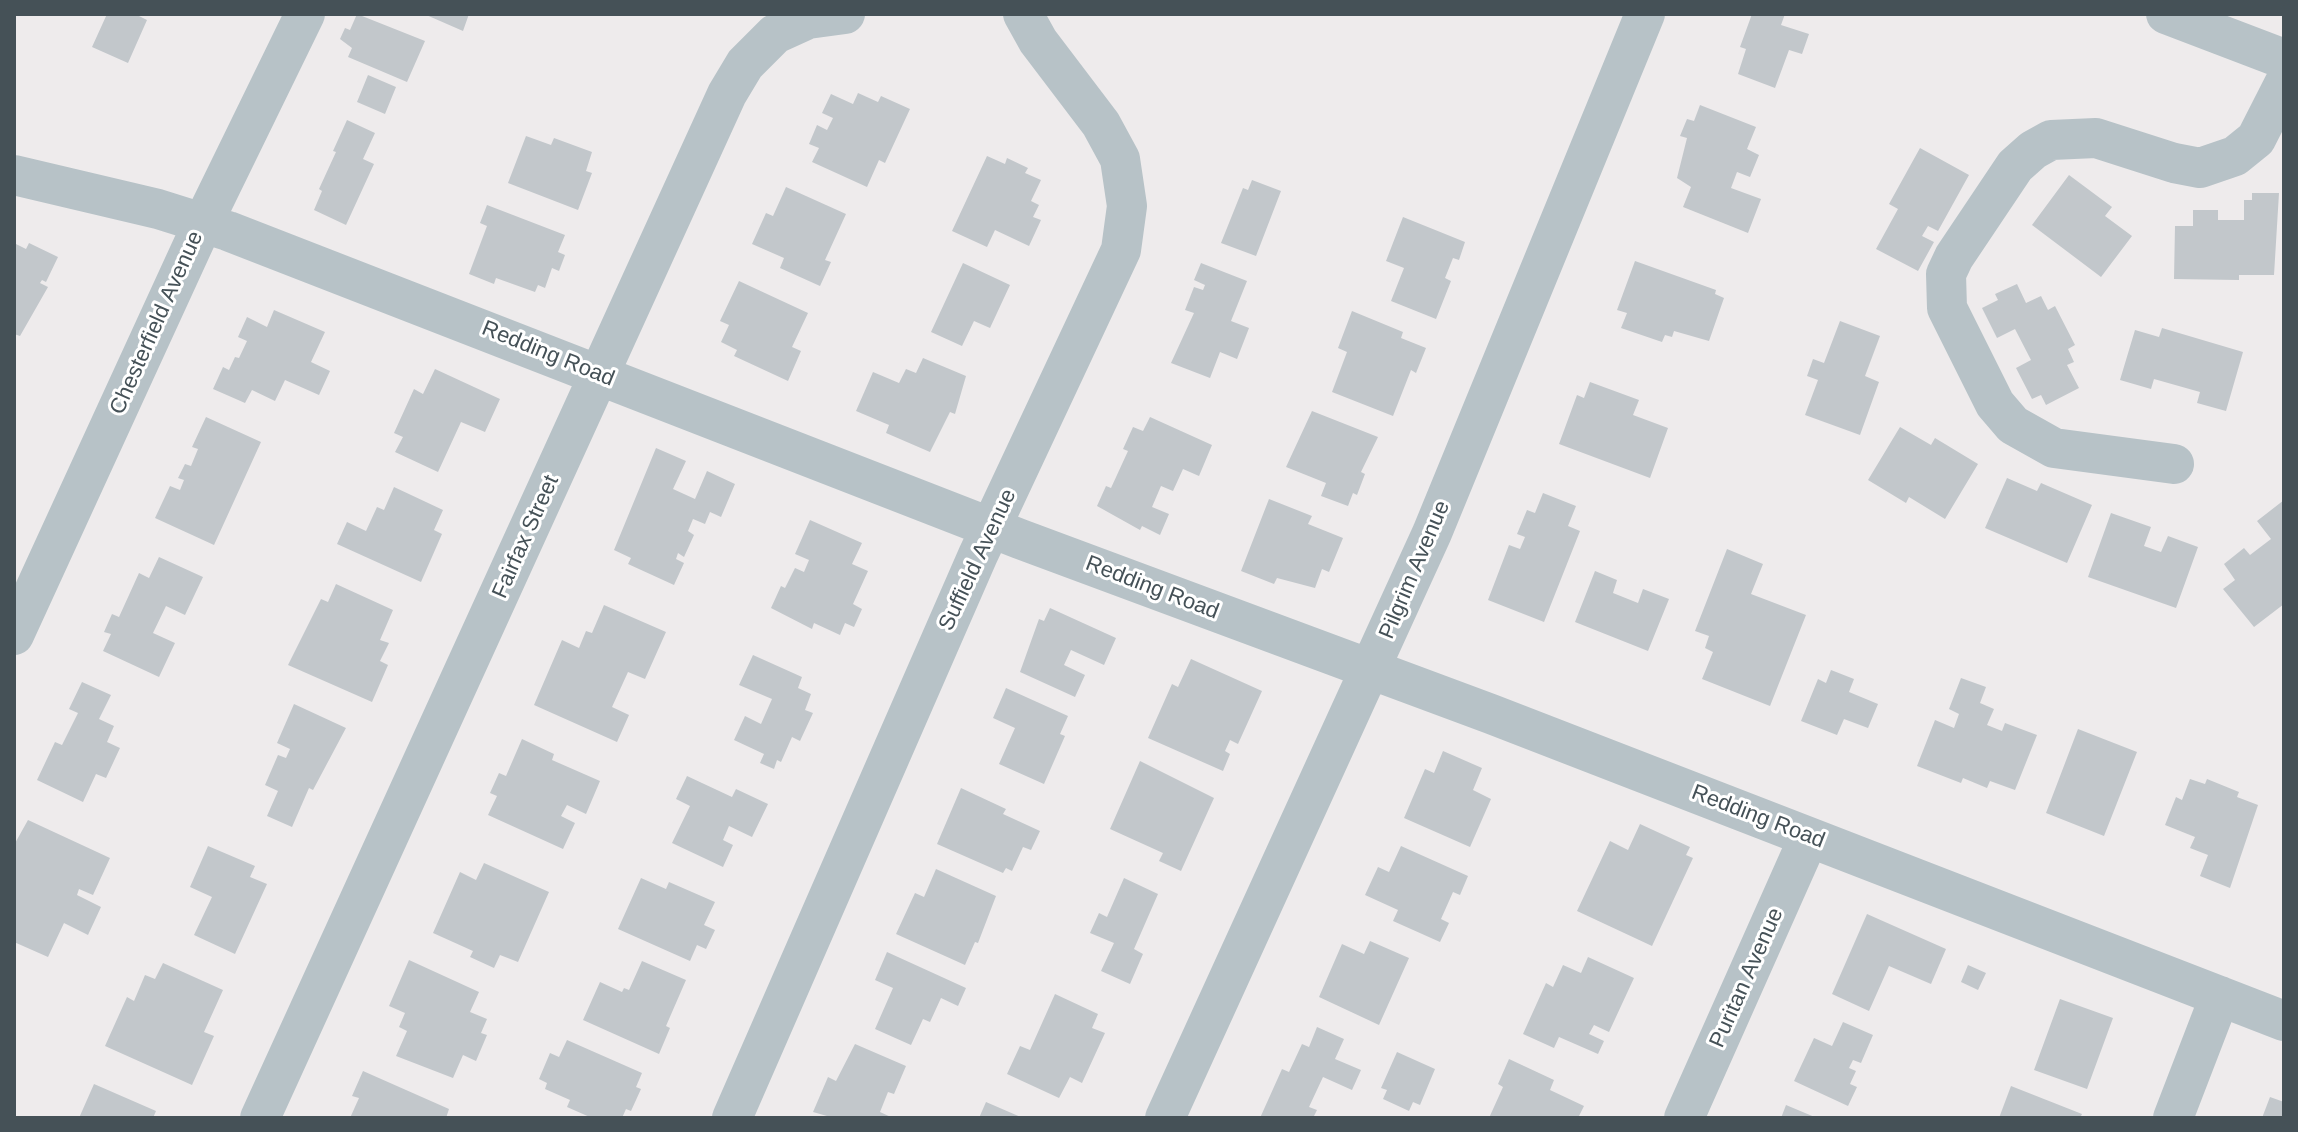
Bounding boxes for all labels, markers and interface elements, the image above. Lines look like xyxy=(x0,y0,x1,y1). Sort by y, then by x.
street label: Chesterfield Avenue xyxy=(105,227,209,419)
street label: Redding Road xyxy=(478,315,618,393)
street label: Fairfax Street xyxy=(487,471,565,603)
street label: Suffield Avenue xyxy=(934,485,1022,635)
street label: Pilgrim Avenue xyxy=(1374,497,1456,643)
street label: Redding Road xyxy=(1082,550,1222,626)
street label: Redding Road xyxy=(1688,779,1828,855)
street label: Puritan Avenue xyxy=(1704,904,1790,1052)

